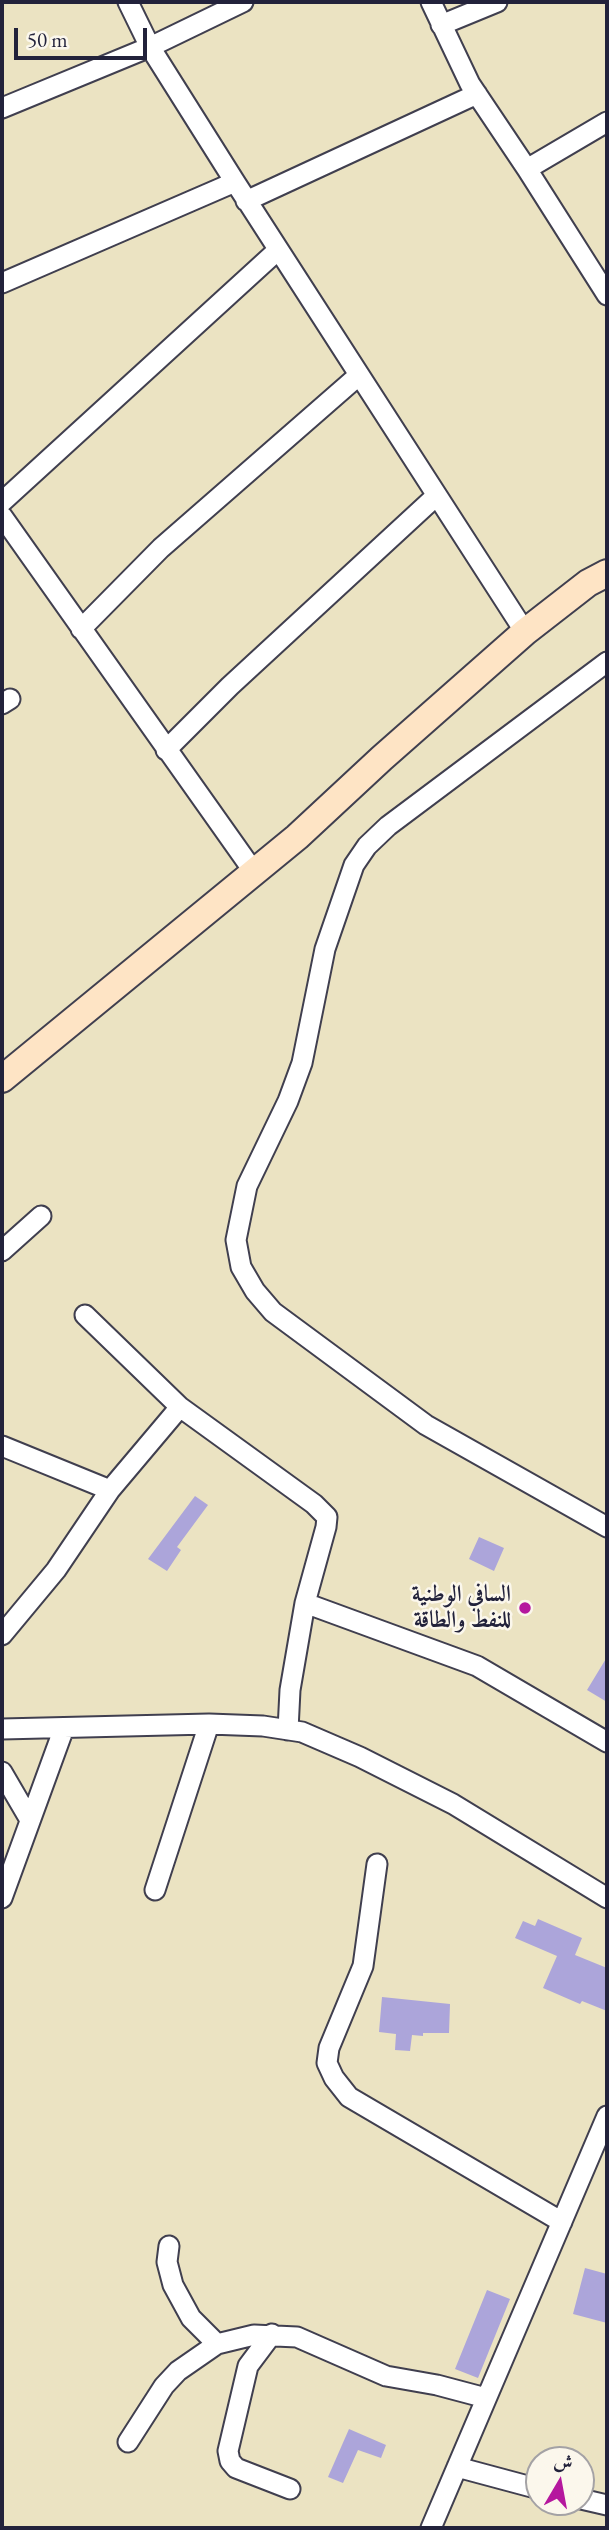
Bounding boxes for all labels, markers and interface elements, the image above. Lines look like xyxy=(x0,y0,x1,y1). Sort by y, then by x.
scale bar xyxy=(18,14,150,58)
text: 50 m xyxy=(27,26,68,53)
place label: السافي الوطنية للنفط والطاقة xyxy=(412,1581,511,1635)
marker: السافي الوطنية للنفط والطاقة xyxy=(517,1600,533,1616)
north arrow xyxy=(525,2446,595,2516)
text: ش xyxy=(552,2448,575,2476)

